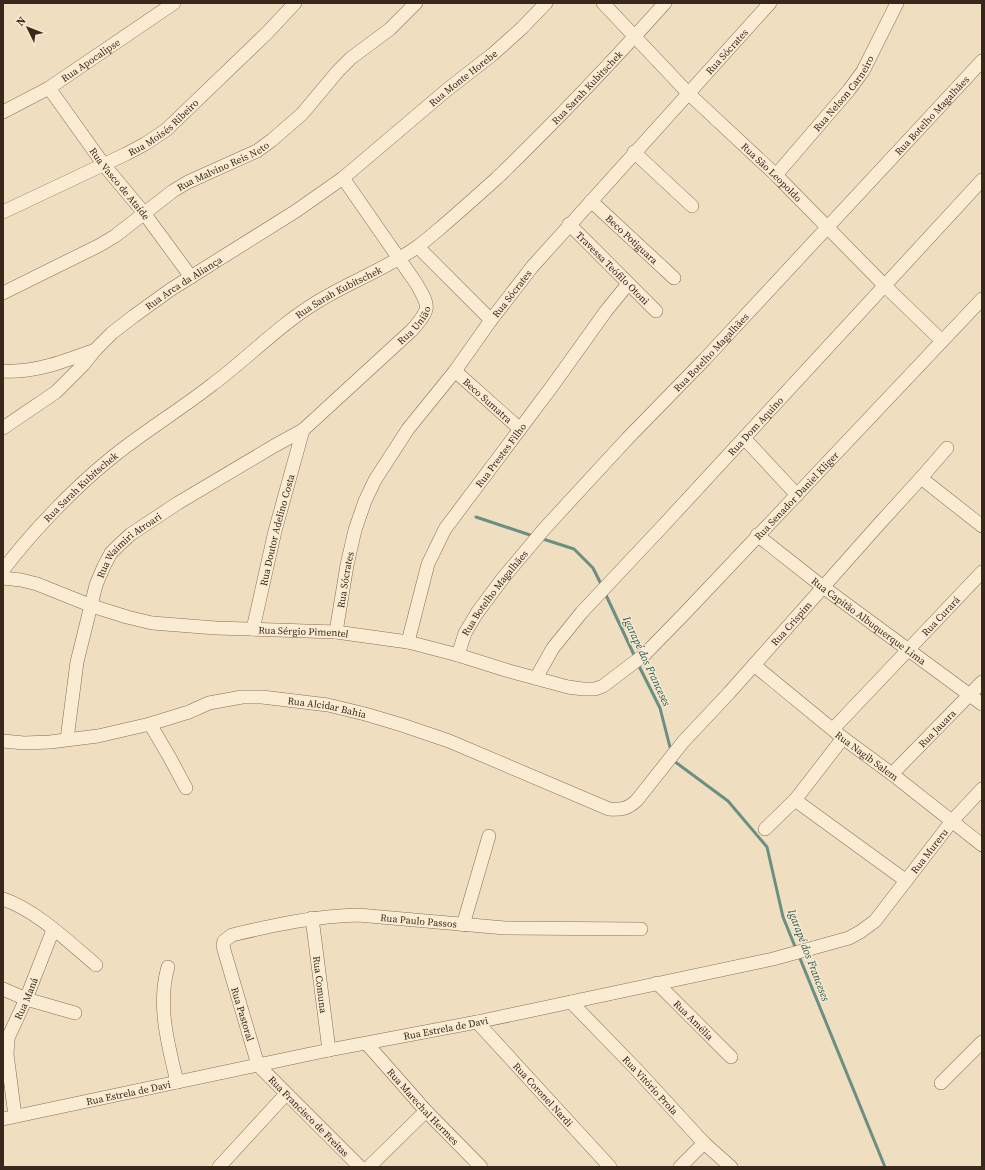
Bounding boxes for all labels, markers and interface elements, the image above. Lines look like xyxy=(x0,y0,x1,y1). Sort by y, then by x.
north arrow xyxy=(8,8,48,48)
text: N xyxy=(13,13,29,30)
street label: Rua Sócrates xyxy=(703,26,751,77)
street label: Rua Apocalipse xyxy=(59,36,123,85)
street label: Rua Monte Horebe xyxy=(426,47,500,110)
street label: Rua Sarah Kubitschek xyxy=(549,47,626,127)
street label: Rua Nelson Carneiro xyxy=(810,53,877,134)
street label: Rua Botelho Magalhães xyxy=(892,73,972,158)
street label: Rua Moisés Ribeiro xyxy=(126,96,202,159)
street label: Rua Malvino Reis Neto xyxy=(175,138,272,194)
street label: Rua São Leopoldo xyxy=(738,140,805,205)
street label: Rua Vasco de Ataíde xyxy=(87,145,153,222)
street label: Beco Potiguara xyxy=(603,212,661,268)
street label: Travessa Teófilo Otoni xyxy=(573,229,652,308)
street label: Rua Arca da Aliança xyxy=(143,253,225,313)
street label: Rua Sarah Kubitschek xyxy=(293,263,385,322)
street label: Rua Sócrates xyxy=(489,267,534,320)
street label: Rua União xyxy=(395,305,434,347)
street label: Rua Botelho Magalhães xyxy=(671,310,752,395)
street label: Beco Sumatra xyxy=(460,375,515,427)
street label: Rua Dom Aquino xyxy=(725,393,787,459)
street label: Rua Prestes Filho xyxy=(473,420,530,490)
street label: Rua Senador Daniel Kliger xyxy=(751,448,842,543)
street label: Rua Sarah Kubitschek xyxy=(41,449,121,525)
street label: Rua Doutor Adelino Costa xyxy=(257,472,298,587)
street label: Rua Waimiri Atroari xyxy=(94,510,164,580)
street label: Rua Botelho Magalhães xyxy=(459,547,531,638)
street label: Rua Sócrates xyxy=(334,550,357,609)
street label: Rua Capitão Albuquerque Lima xyxy=(809,574,929,668)
street label: Rua Curará xyxy=(919,593,963,639)
street label: Rua Crispim xyxy=(768,599,815,649)
water label: Igarapé dos Franceses xyxy=(619,613,674,709)
street label: Rua Sérgio Pimentel xyxy=(258,623,349,641)
street label: Rua Alcidar Bahia xyxy=(287,694,369,721)
street label: Rua Jauara xyxy=(916,706,959,750)
street label: Rua Nagib Salem xyxy=(832,728,901,784)
street label: Rua Mureru xyxy=(908,826,951,876)
water label: Igarapé dos Franceses xyxy=(784,906,833,1003)
street label: Rua Paulo Passos xyxy=(380,911,457,931)
street label: Rua Comuna xyxy=(310,955,330,1015)
street label: Rua Maná xyxy=(11,975,41,1022)
street label: Rua Pastoral xyxy=(228,986,257,1043)
street label: Rua Amélia xyxy=(671,997,717,1044)
street label: Rua Estrela de Davi xyxy=(402,1014,489,1043)
street label: Rua Vitório Prola xyxy=(620,1053,681,1118)
street label: Rua Coronel Nardi xyxy=(510,1060,576,1129)
street label: Rua Marechal Hermes xyxy=(384,1066,461,1148)
street label: Rua Francisco de Freitas xyxy=(266,1073,352,1159)
street label: Rua Estrela de Davi xyxy=(85,1078,172,1108)

